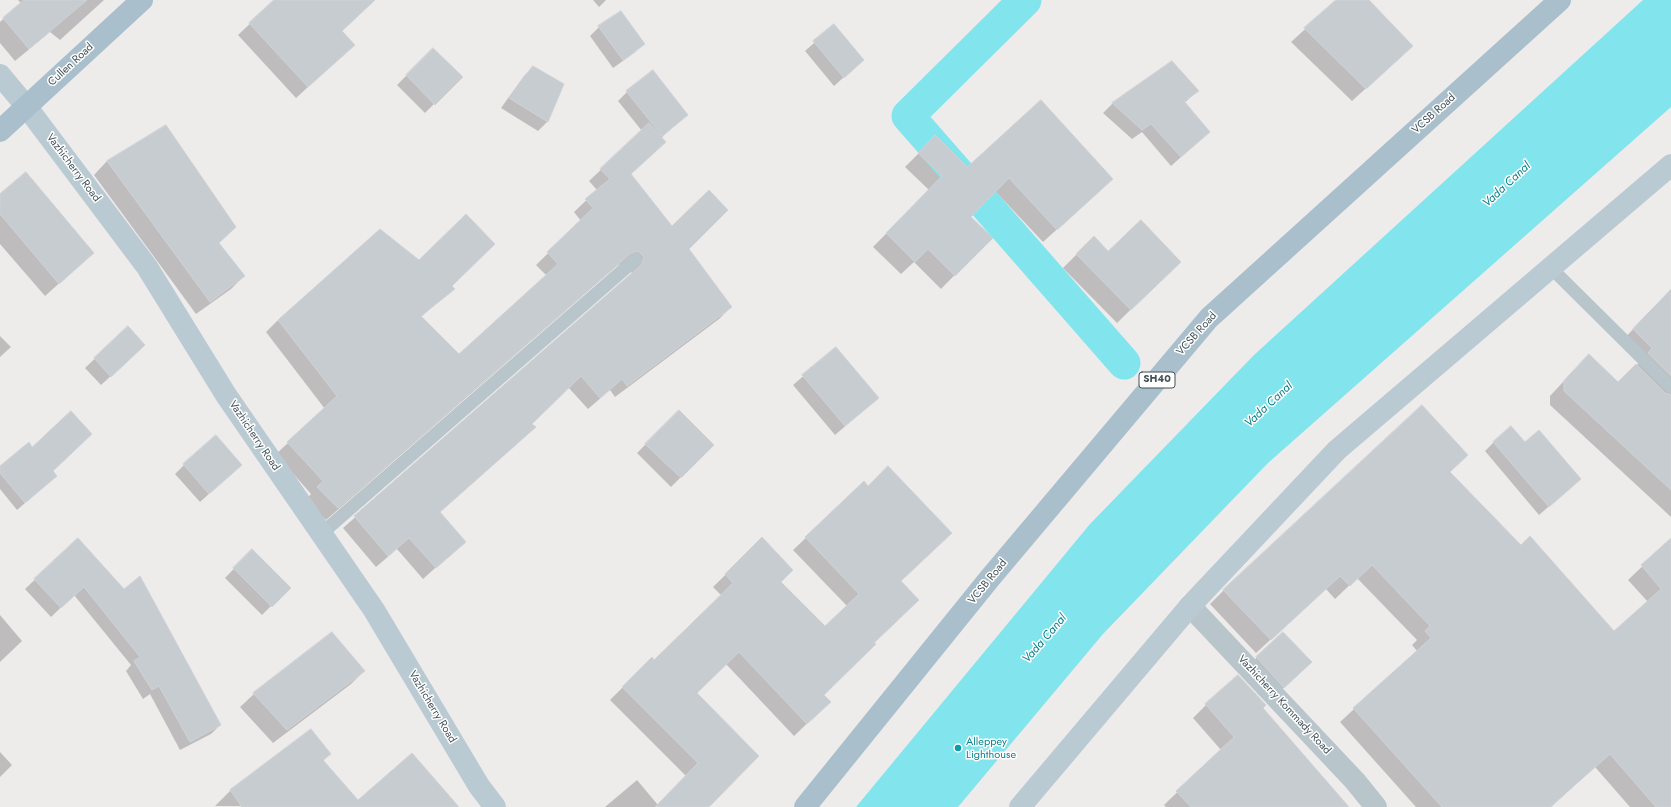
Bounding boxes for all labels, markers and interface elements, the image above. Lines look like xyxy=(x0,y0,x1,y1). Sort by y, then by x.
street label: Cullen Road xyxy=(46,41,96,89)
street label: VCSB Road xyxy=(1410,91,1458,137)
street label: Vazhicherry Road xyxy=(43,131,103,205)
water label: Vada Canal xyxy=(1480,159,1534,211)
street label: VCSB Road xyxy=(1174,310,1220,358)
road number: SH40 xyxy=(1139,372,1175,388)
water label: Vada Canal xyxy=(1242,379,1296,431)
street label: Vazhicherry Road xyxy=(226,398,282,474)
street label: VCSB Road xyxy=(966,557,1010,607)
water label: Vada Canal xyxy=(1020,612,1070,666)
street label: Vazhicherry Kommady Road xyxy=(1235,653,1333,757)
street label: Vazhicherry Road xyxy=(405,669,459,745)
place label: Alleppey Lighthouse xyxy=(966,735,1016,761)
marker: Alleppey Lighthouse xyxy=(953,743,963,753)

